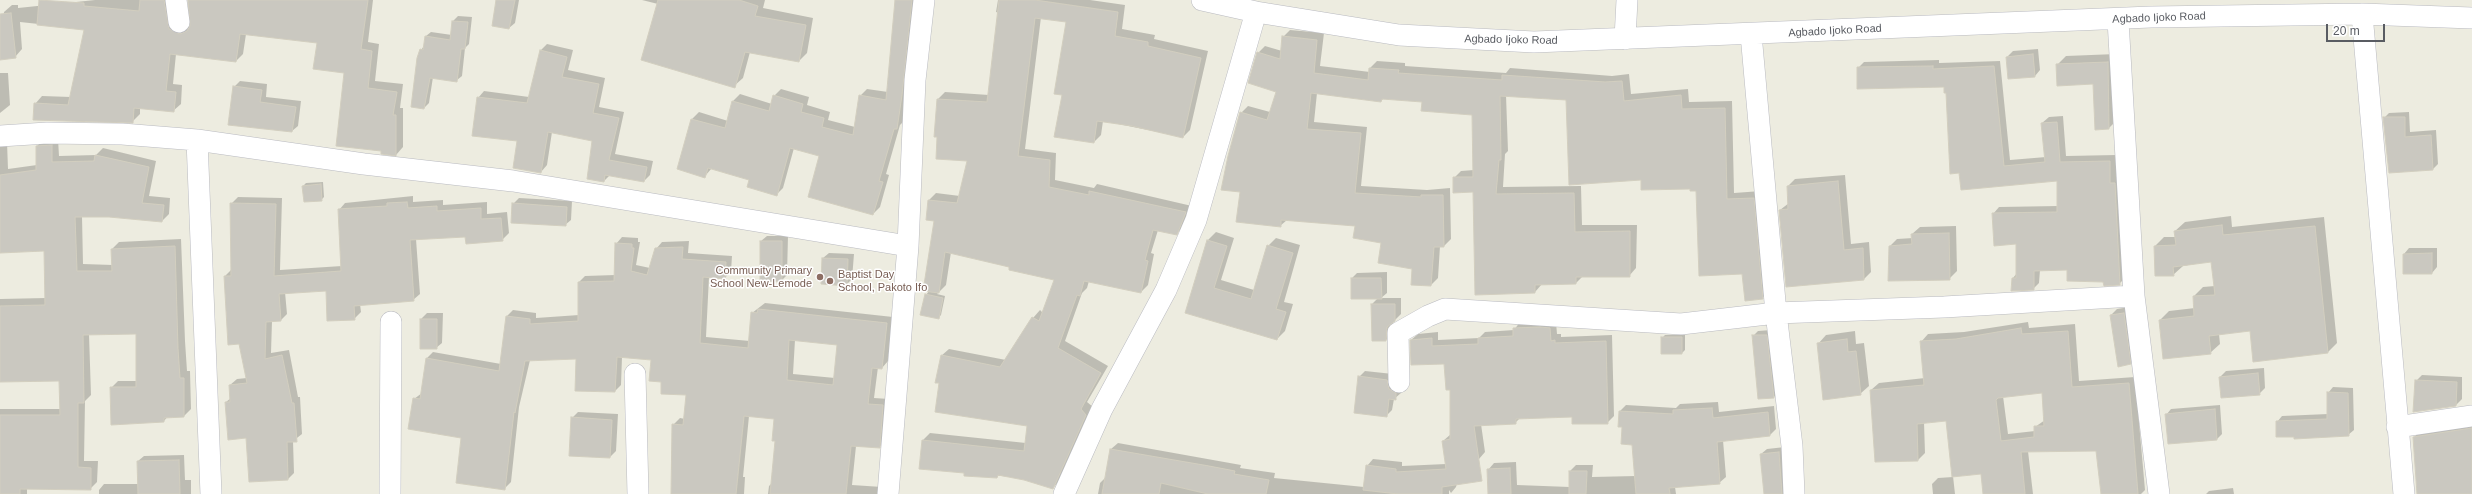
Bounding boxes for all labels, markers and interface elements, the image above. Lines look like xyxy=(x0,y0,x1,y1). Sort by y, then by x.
street label: Agbado Ijoko Road xyxy=(2112,10,2206,26)
scale bar xyxy=(2328,16,2387,42)
street label: Agbado Ijoko Road xyxy=(1788,22,1882,40)
text: 20 m xyxy=(2333,24,2360,38)
street label: Agbado Ijoko Road xyxy=(1464,33,1558,47)
place label: Community Primary School New-Lemode xyxy=(710,264,812,290)
place label: Baptist Day School, Pakoto Ifo xyxy=(838,268,927,294)
marker: Community Primary School New-Lemode xyxy=(815,272,825,282)
marker: Baptist Day School, Pakoto Ifo xyxy=(825,276,835,286)

